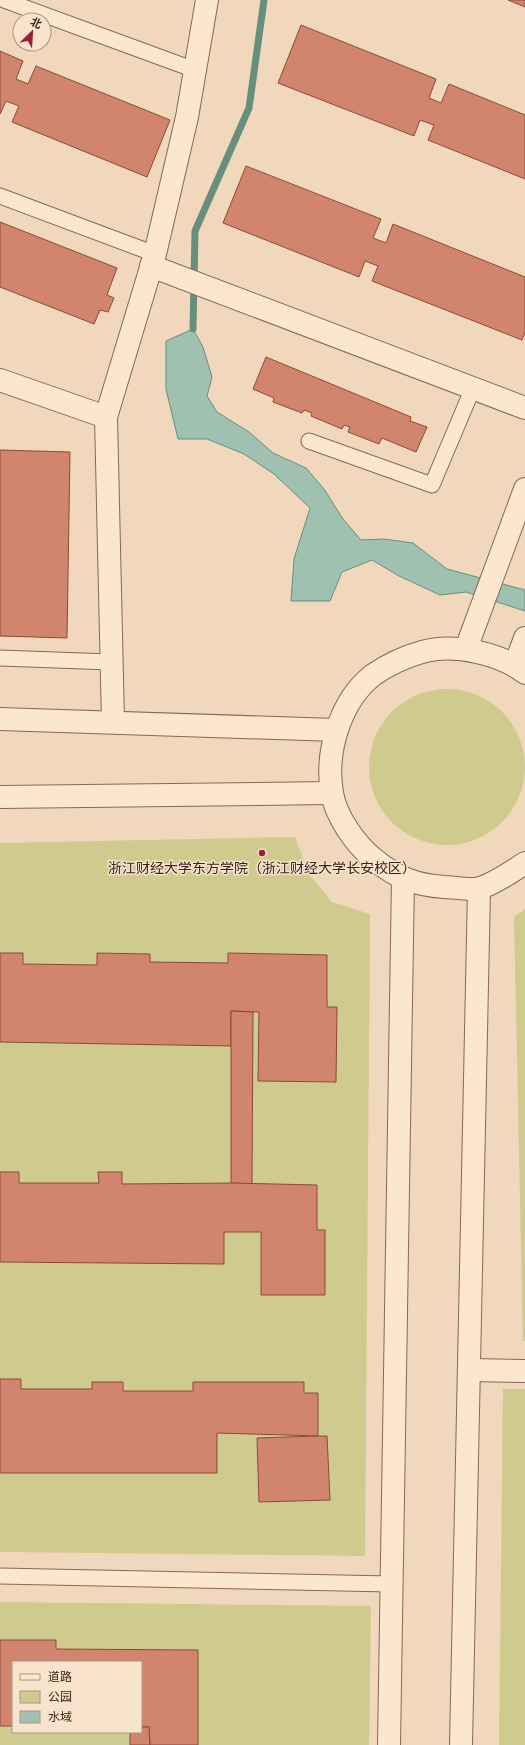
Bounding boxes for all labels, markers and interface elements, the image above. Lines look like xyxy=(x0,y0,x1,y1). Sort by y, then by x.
north arrow xyxy=(12,12,52,52)
text: 北 xyxy=(28,14,44,33)
marker: 浙江财经大学东方学院（浙江财经大学长安校区） xyxy=(257,848,267,858)
place label: 浙江财经大学东方学院（浙江财经大学长安校区） xyxy=(108,858,416,878)
legend xyxy=(12,1661,142,1733)
text: 道路 xyxy=(48,1669,72,1685)
text: 公园 xyxy=(48,1689,72,1705)
text: 水域 xyxy=(48,1709,72,1725)

